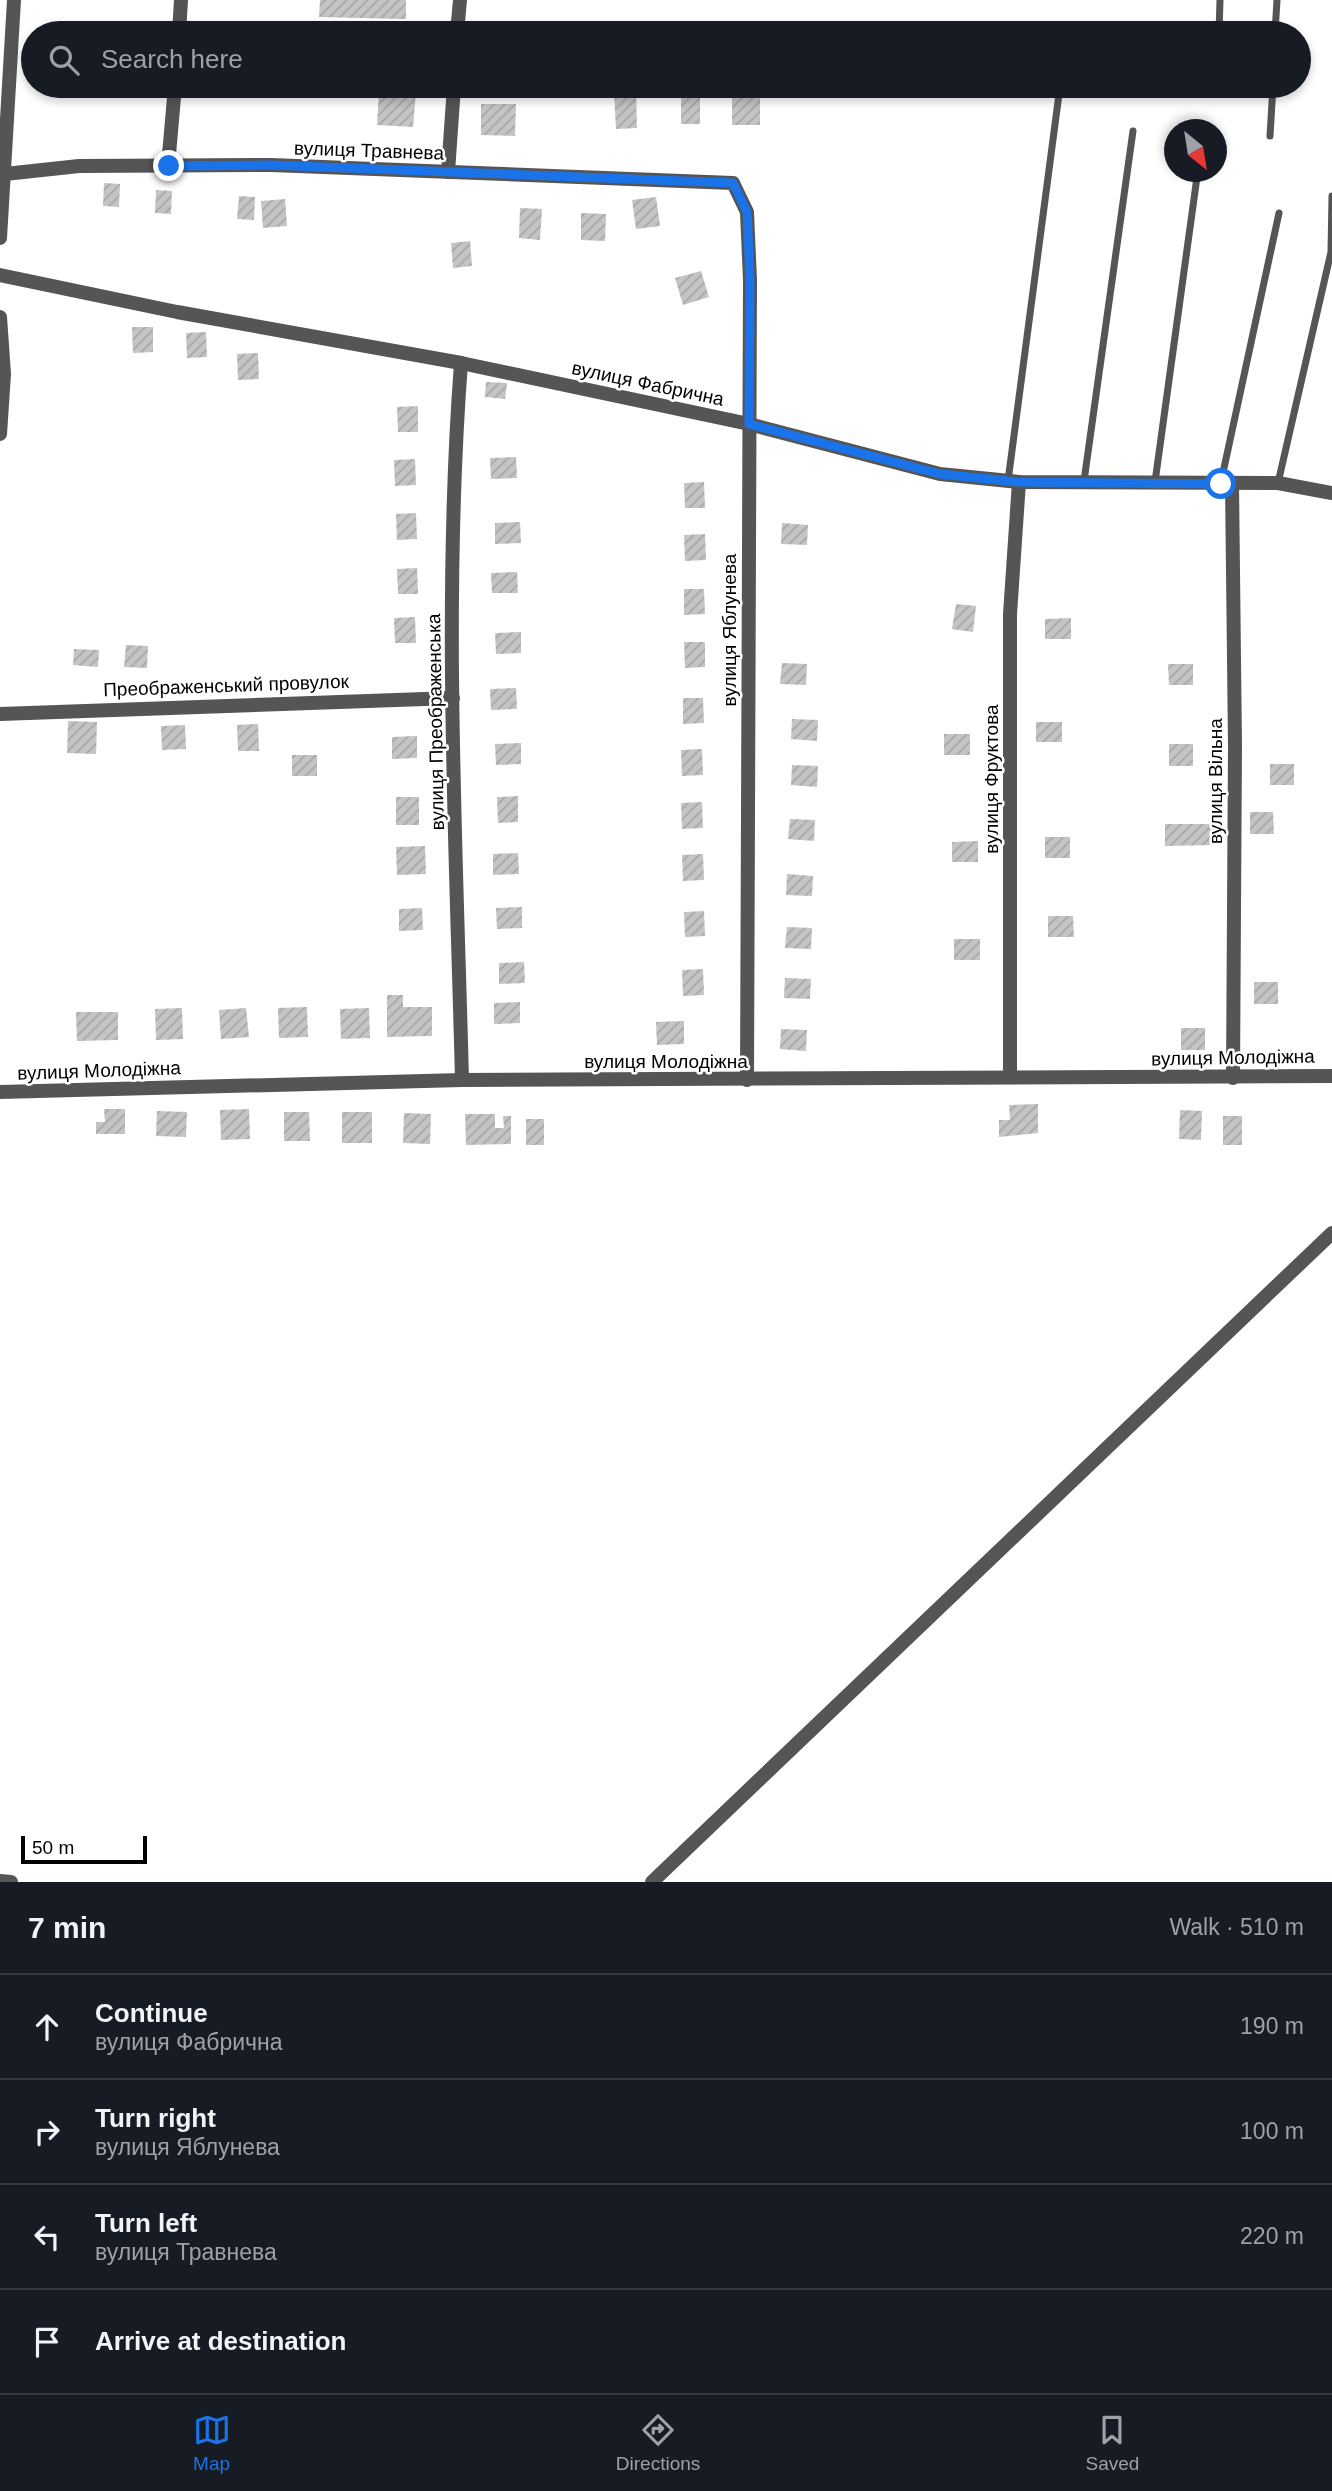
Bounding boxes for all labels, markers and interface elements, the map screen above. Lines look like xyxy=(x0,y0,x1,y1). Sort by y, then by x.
search box xyxy=(21,21,1311,98)
icon: search xyxy=(45,41,83,79)
text: Search here xyxy=(101,44,243,74)
north arrow xyxy=(1164,119,1227,182)
street label: вулиця Травнева xyxy=(294,137,445,164)
route end xyxy=(153,150,184,181)
street label: вулиця Фабрична xyxy=(570,357,726,410)
route start xyxy=(1205,468,1236,499)
street label: вулиця Яблунева xyxy=(719,553,740,706)
street label: вулиця Преображенська xyxy=(423,613,448,831)
street label: Преображенський провулок xyxy=(103,671,350,700)
street label: вулиця Фруктова xyxy=(981,704,1002,854)
street label: вулиця Вільна xyxy=(1205,718,1226,844)
street label: вулиця Молодіжна xyxy=(1151,1046,1315,1069)
street label: вулиця Молодіжна xyxy=(584,1051,748,1072)
street label: вулиця Молодіжна xyxy=(17,1057,182,1084)
scale bar xyxy=(21,1833,147,1865)
text: 50 m xyxy=(32,1837,74,1858)
text: 7 min xyxy=(28,1911,106,1944)
text: Walk · 510 m xyxy=(1169,1914,1304,1940)
text: Continue xyxy=(95,1998,208,2028)
icon: ahead xyxy=(28,2008,66,2046)
text: 190 m xyxy=(1240,2013,1304,2039)
text: вулиця Фабрична xyxy=(95,2029,283,2055)
text: Turn right xyxy=(95,2103,216,2133)
icon: right xyxy=(28,2113,66,2151)
text: 100 m xyxy=(1240,2118,1304,2144)
text: вулиця Яблунева xyxy=(95,2134,280,2160)
text: Turn left xyxy=(95,2208,197,2238)
icon: left xyxy=(28,2218,66,2256)
text: 220 m xyxy=(1240,2223,1304,2249)
text: вулиця Травнева xyxy=(95,2239,277,2265)
icon: arrive xyxy=(28,2323,66,2361)
text: Arrive at destination xyxy=(95,2326,346,2356)
tab: Map xyxy=(193,2411,231,2475)
tab: Directions xyxy=(616,2411,700,2475)
tab: Saved xyxy=(1085,2411,1139,2475)

